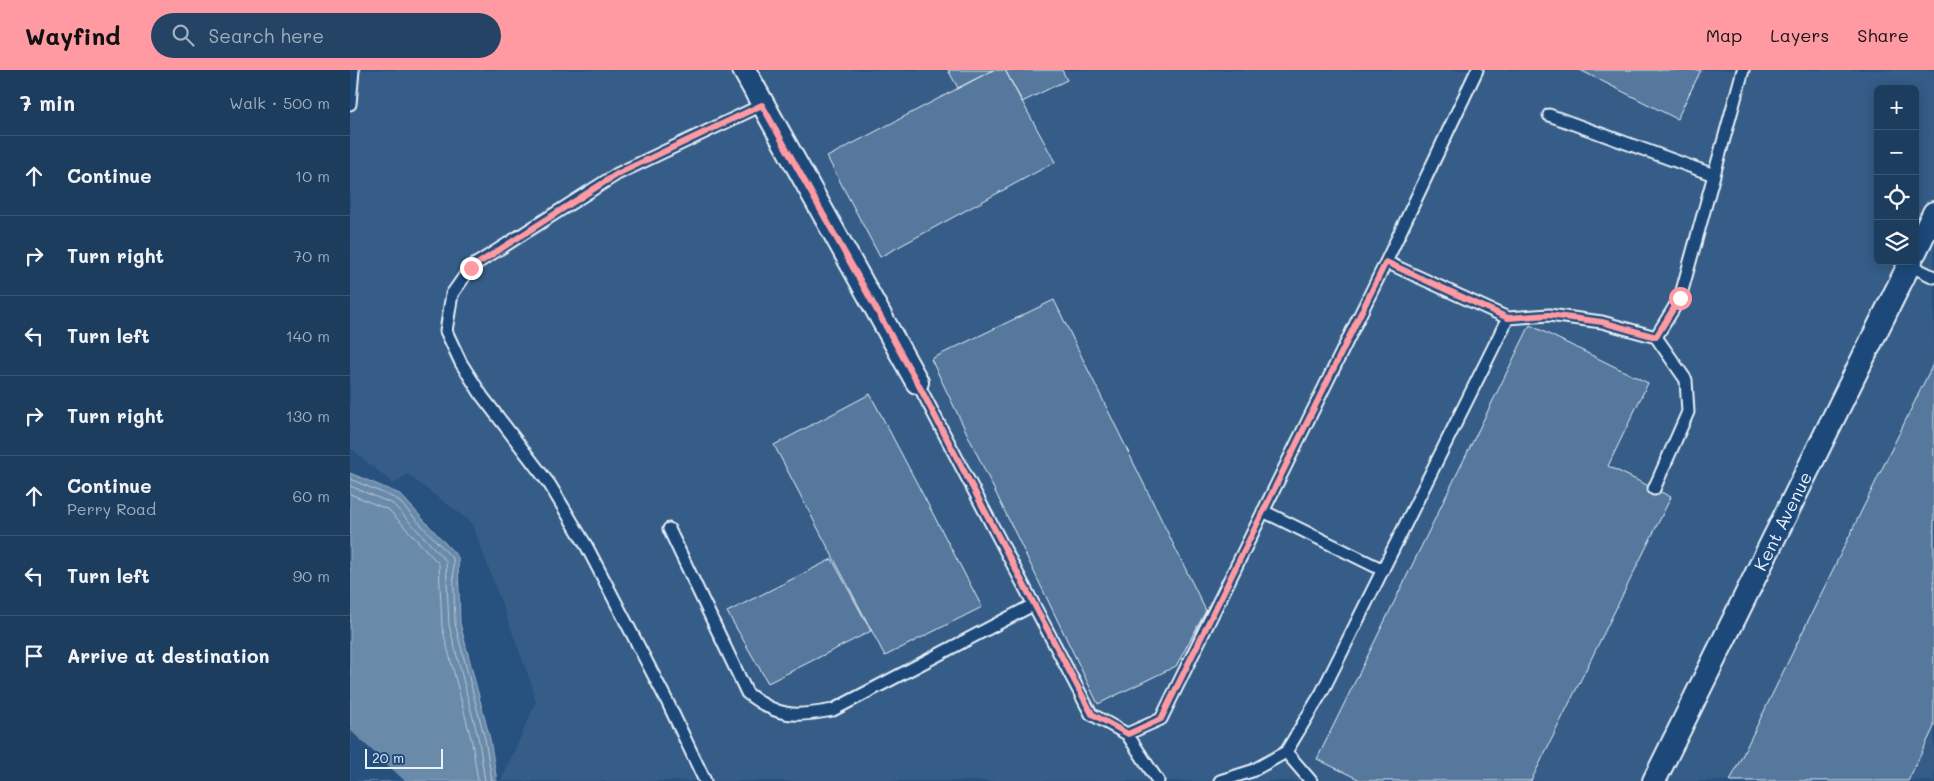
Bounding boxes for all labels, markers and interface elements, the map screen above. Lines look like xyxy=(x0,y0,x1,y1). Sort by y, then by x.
search box xyxy=(151,13,501,58)
text: Wayfind xyxy=(25,20,121,51)
icon: search xyxy=(169,21,197,49)
text: Search here xyxy=(209,23,324,48)
text: Map xyxy=(1706,23,1742,47)
text: Layers xyxy=(1770,23,1829,47)
text: Share xyxy=(1857,23,1909,47)
map controls xyxy=(1874,85,1919,265)
button: + xyxy=(1874,85,1919,130)
text: 7 min xyxy=(20,89,75,116)
text: Walk · 500 m xyxy=(229,92,330,113)
button: − xyxy=(1874,130,1919,175)
icon: ahead xyxy=(20,162,48,190)
text: Continue xyxy=(67,163,152,188)
text: 10 m xyxy=(295,165,330,186)
button: locate xyxy=(1874,175,1919,220)
button: layers xyxy=(1874,220,1919,265)
icon: right xyxy=(20,242,48,270)
text: Turn right xyxy=(67,243,164,268)
text: 70 m xyxy=(293,245,330,266)
route end xyxy=(460,257,483,280)
route start xyxy=(1669,287,1692,310)
icon: left xyxy=(20,322,48,350)
text: Turn left xyxy=(67,323,150,348)
text: 140 m xyxy=(286,325,330,346)
icon: right xyxy=(20,402,48,430)
text: Turn right xyxy=(67,403,164,428)
text: 130 m xyxy=(286,405,330,426)
street label: Kent Avenue xyxy=(1748,467,1817,575)
text: Continue xyxy=(67,473,152,498)
icon: ahead xyxy=(20,482,48,510)
text: 60 m xyxy=(293,485,330,506)
text: Perry Road xyxy=(67,498,156,519)
icon: left xyxy=(20,562,48,590)
text: Turn left xyxy=(67,563,150,588)
text: 90 m xyxy=(293,565,330,586)
icon: arrive xyxy=(20,642,48,670)
text: Arrive at destination xyxy=(67,643,270,668)
scale bar xyxy=(365,746,442,769)
text: 20 m xyxy=(372,748,404,767)

